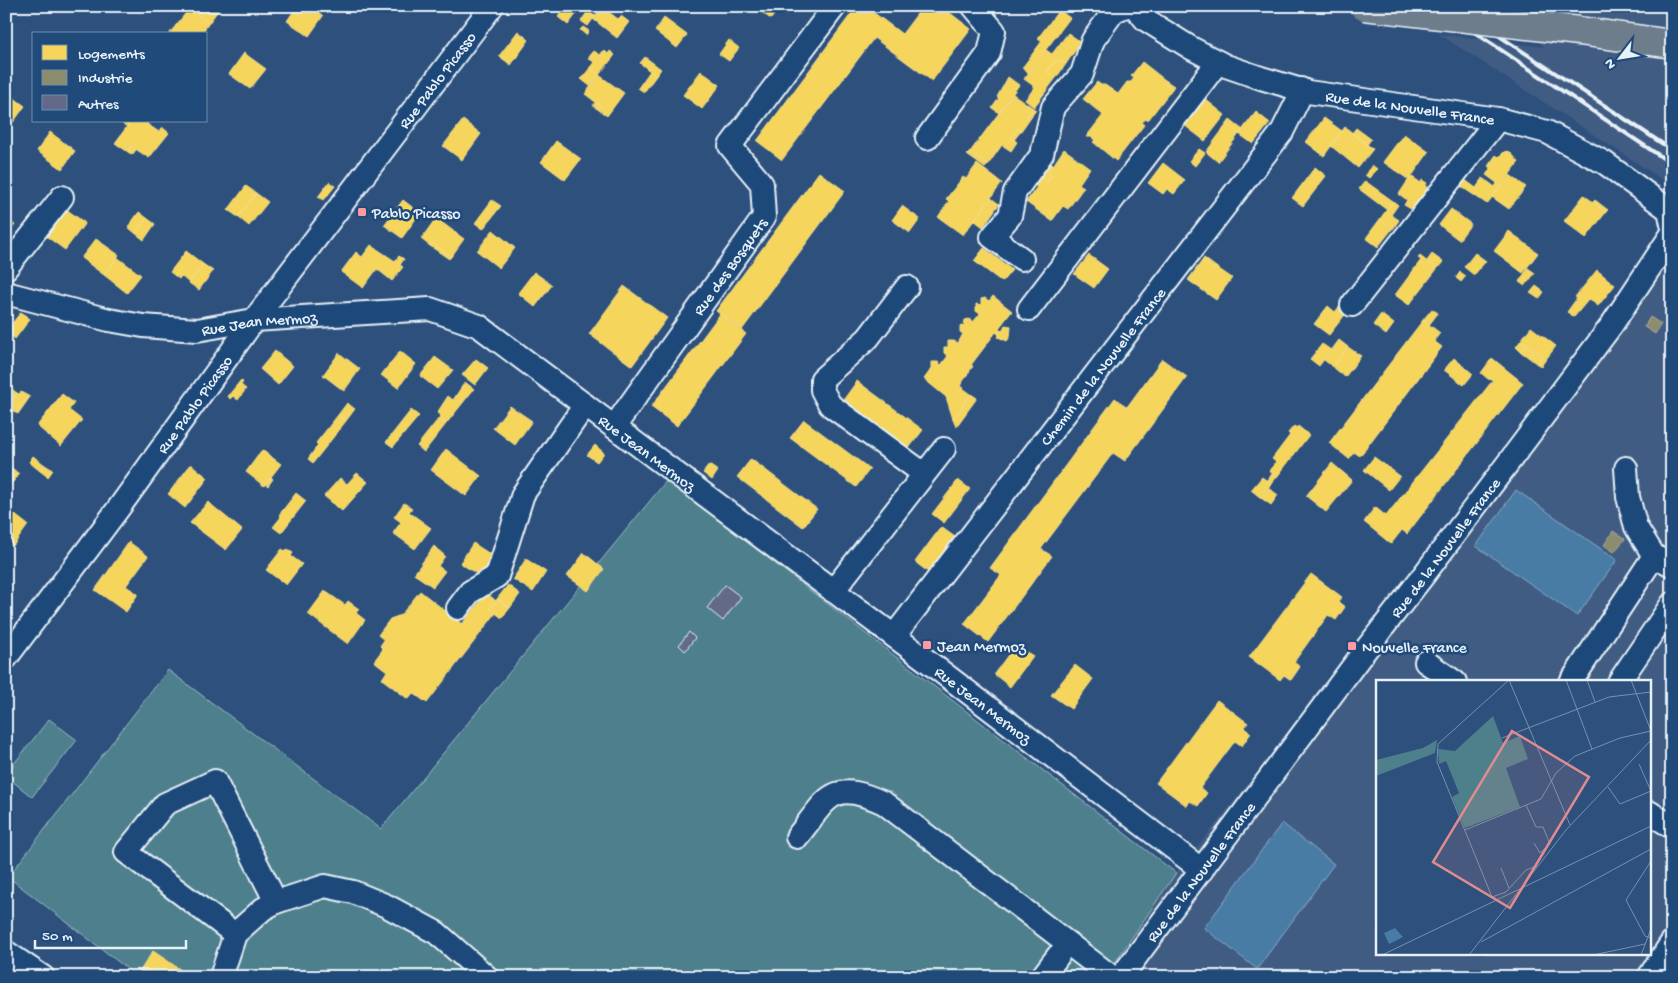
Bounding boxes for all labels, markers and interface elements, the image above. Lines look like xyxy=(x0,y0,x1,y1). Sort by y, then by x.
street label: Rue Pablo Picasso xyxy=(396,29,482,134)
legend xyxy=(32,32,208,122)
north arrow xyxy=(1596,32,1646,82)
text: Logements xyxy=(78,46,145,64)
text: N xyxy=(1601,55,1621,72)
text: Industrie xyxy=(78,70,133,88)
street label: Rue de la Nouvelle France xyxy=(1324,89,1496,131)
text: Autres xyxy=(78,96,119,114)
marker: Pablo Picasso xyxy=(356,206,368,218)
place label: Pablo Picasso xyxy=(371,206,460,225)
street label: Rue des Bosquets xyxy=(691,215,774,320)
street label: Chemin de la Nouvelle France xyxy=(1038,285,1172,451)
street label: Rue Jean Mermoz xyxy=(200,310,319,342)
street label: Rue Pablo Picasso xyxy=(155,353,238,459)
street label: Rue Jean Mermoz xyxy=(593,412,699,498)
street label: Rue de la Nouvelle France xyxy=(1388,475,1507,623)
marker: Jean Mermoz xyxy=(921,639,933,651)
place label: Jean Mermoz xyxy=(937,639,1027,658)
marker: Nouvelle France xyxy=(1346,640,1358,652)
place label: Nouvelle France xyxy=(1362,640,1467,659)
street label: Rue Jean Mermoz xyxy=(930,664,1035,750)
inset map xyxy=(1376,680,1650,956)
street label: Rue de la Nouvelle France xyxy=(1144,799,1262,947)
scale bar xyxy=(35,918,186,950)
text: 50 m xyxy=(42,928,73,946)

